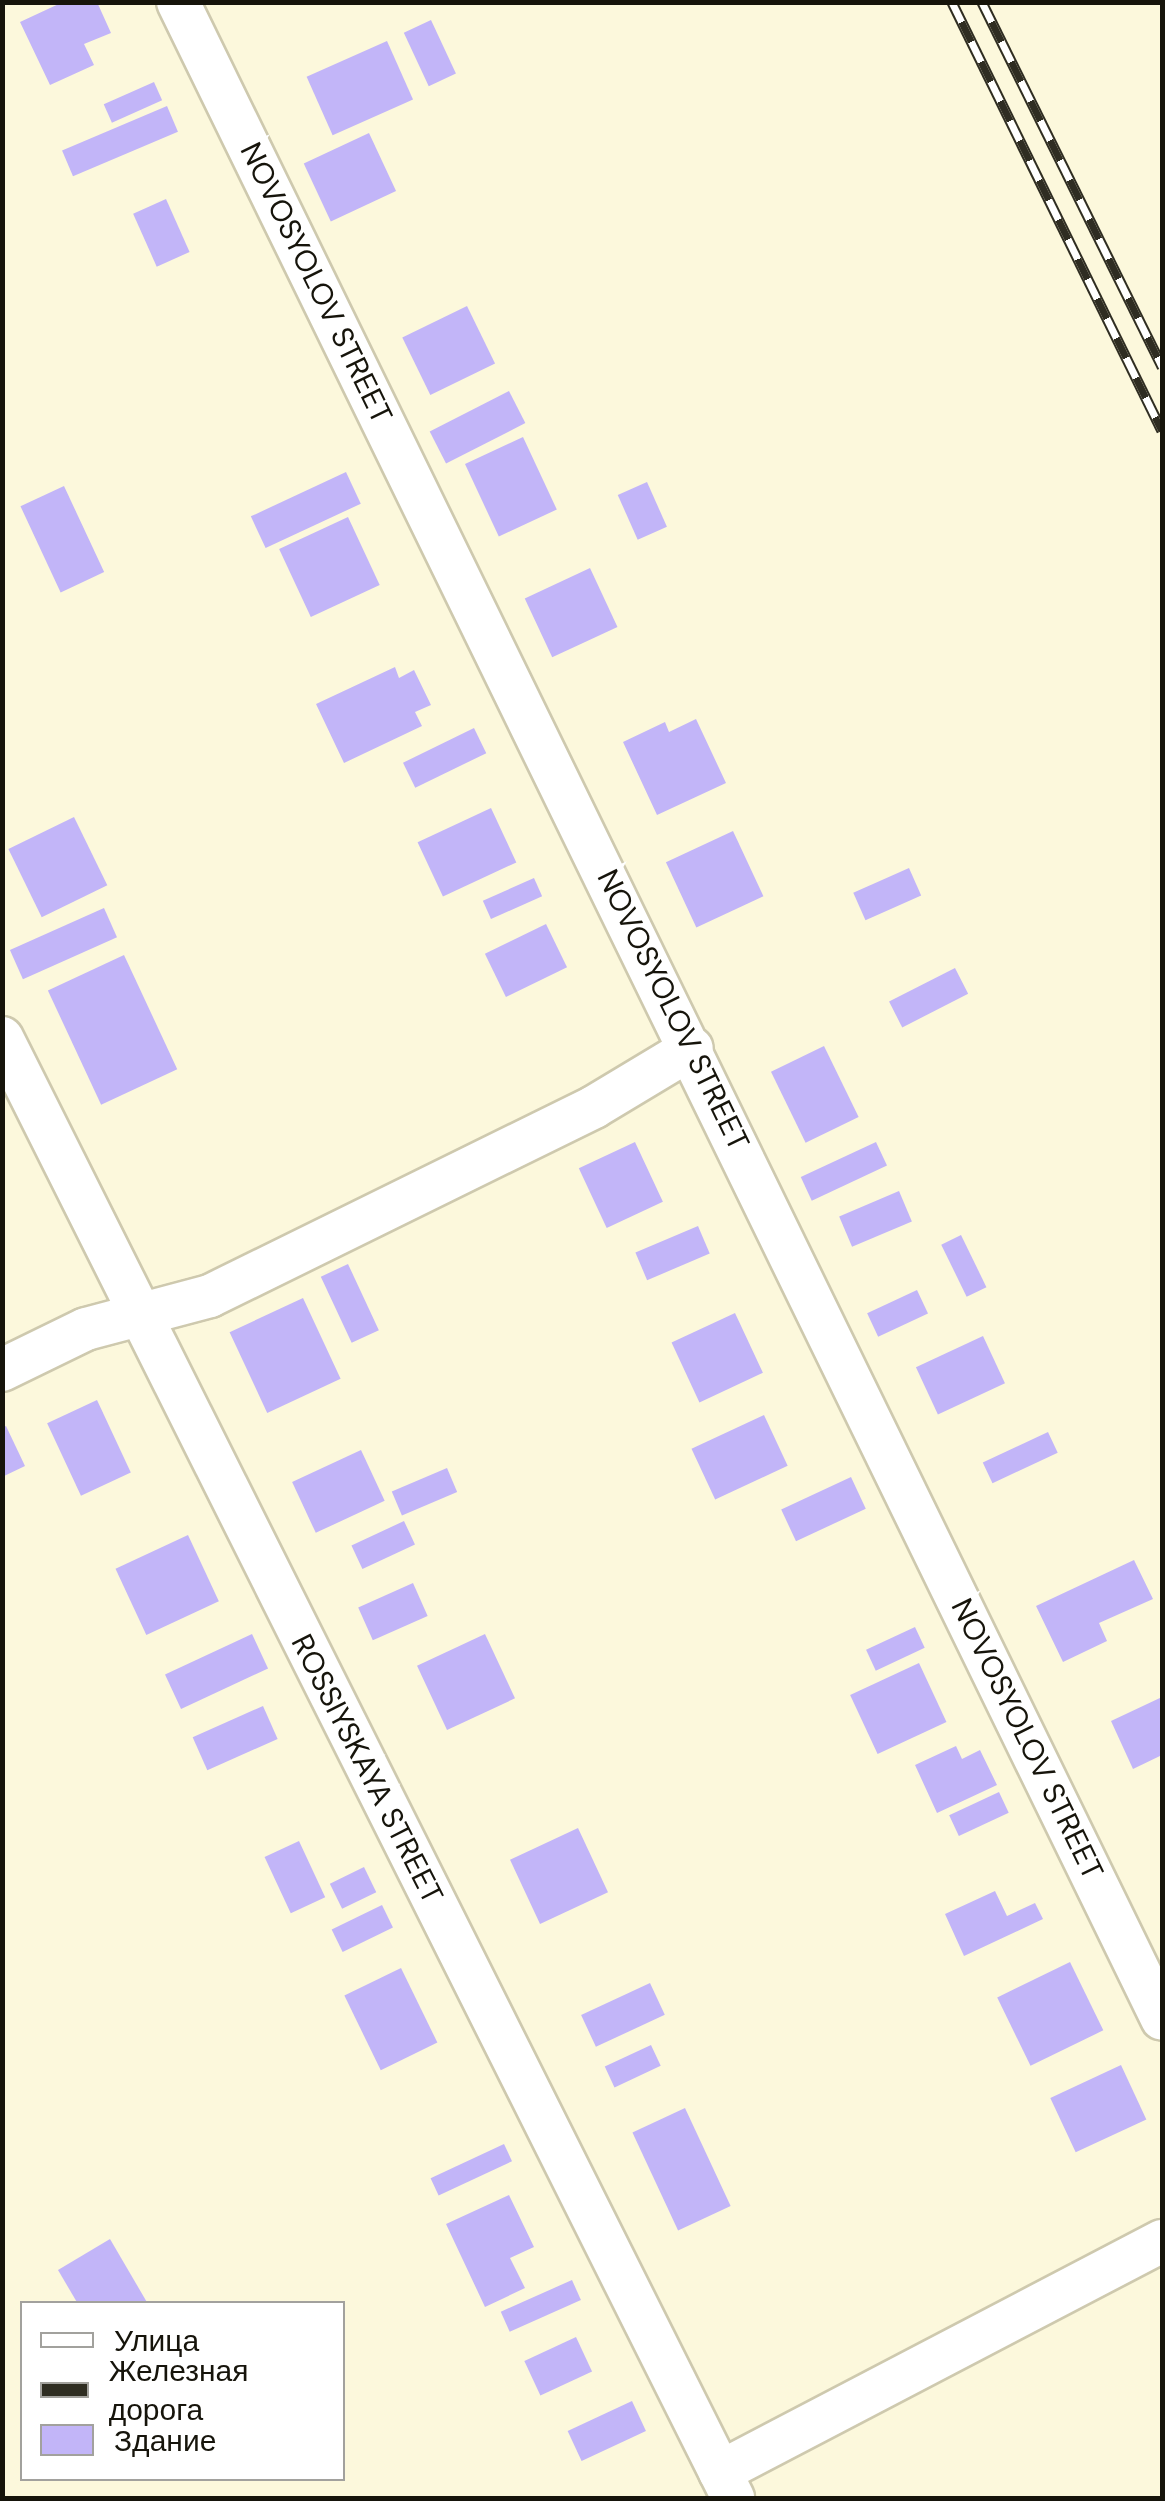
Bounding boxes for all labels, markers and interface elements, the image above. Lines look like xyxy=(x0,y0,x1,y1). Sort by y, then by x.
street label: NOVOSYOLOV STREET xyxy=(232,137,400,429)
street label: NOVOSYOLOV STREET xyxy=(589,864,757,1156)
street label: NOVOSYOLOV STREET xyxy=(943,1593,1111,1885)
street label: ROSSIYSKAYA STREET xyxy=(284,1628,450,1910)
legend xyxy=(20,2301,345,2481)
text: Улица xyxy=(114,2321,199,2360)
text: Железная дорога xyxy=(109,2351,248,2429)
text: Здание xyxy=(114,2421,216,2460)

